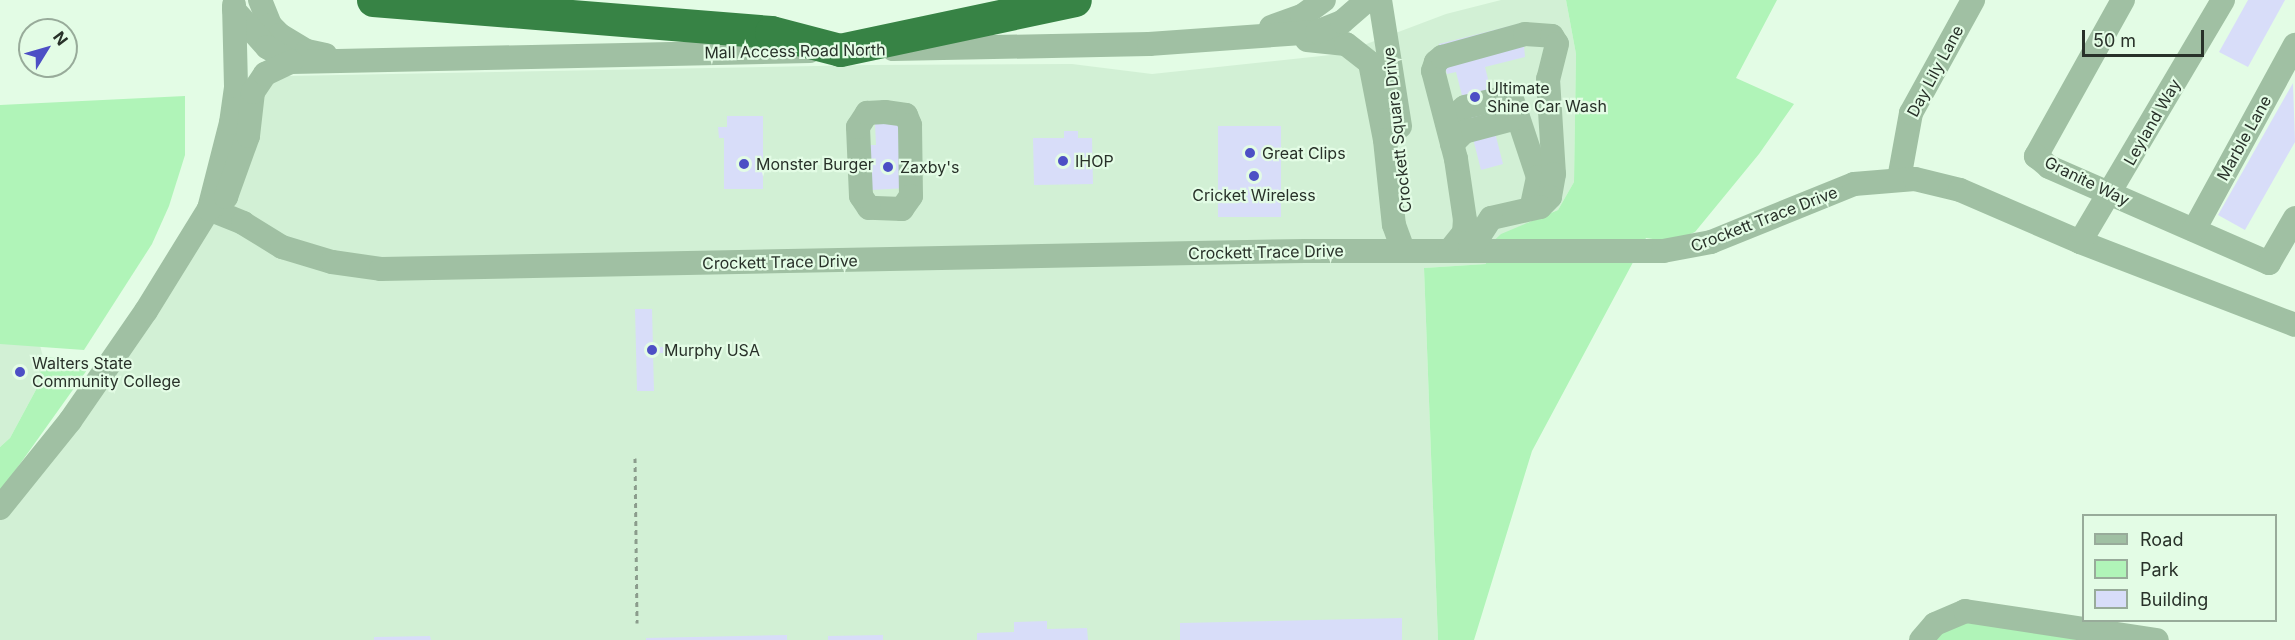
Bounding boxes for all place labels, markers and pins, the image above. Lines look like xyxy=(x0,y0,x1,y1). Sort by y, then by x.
place label: Ultimate Shine Car Wash xyxy=(1487,78,1607,116)
marker: Ultimate Shine Car Wash xyxy=(1468,90,1482,104)
place label: Great Clips xyxy=(1262,143,1346,163)
marker: Great Clips xyxy=(1243,146,1257,160)
place label: IHOP xyxy=(1075,151,1114,171)
place label: Monster Burger xyxy=(756,154,874,174)
marker: IHOP xyxy=(1056,154,1070,168)
marker: Monster Burger xyxy=(737,157,751,171)
place label: Zaxby's xyxy=(900,157,960,177)
marker: Zaxby's xyxy=(881,160,895,174)
marker: Cricket Wireless xyxy=(1247,169,1261,183)
place label: Cricket Wireless xyxy=(1192,185,1316,205)
place label: Murphy USA xyxy=(664,340,760,360)
marker: Murphy USA xyxy=(645,343,659,357)
place label: Walters State Community College xyxy=(32,353,181,391)
marker: Walters State Community College xyxy=(13,365,27,379)

